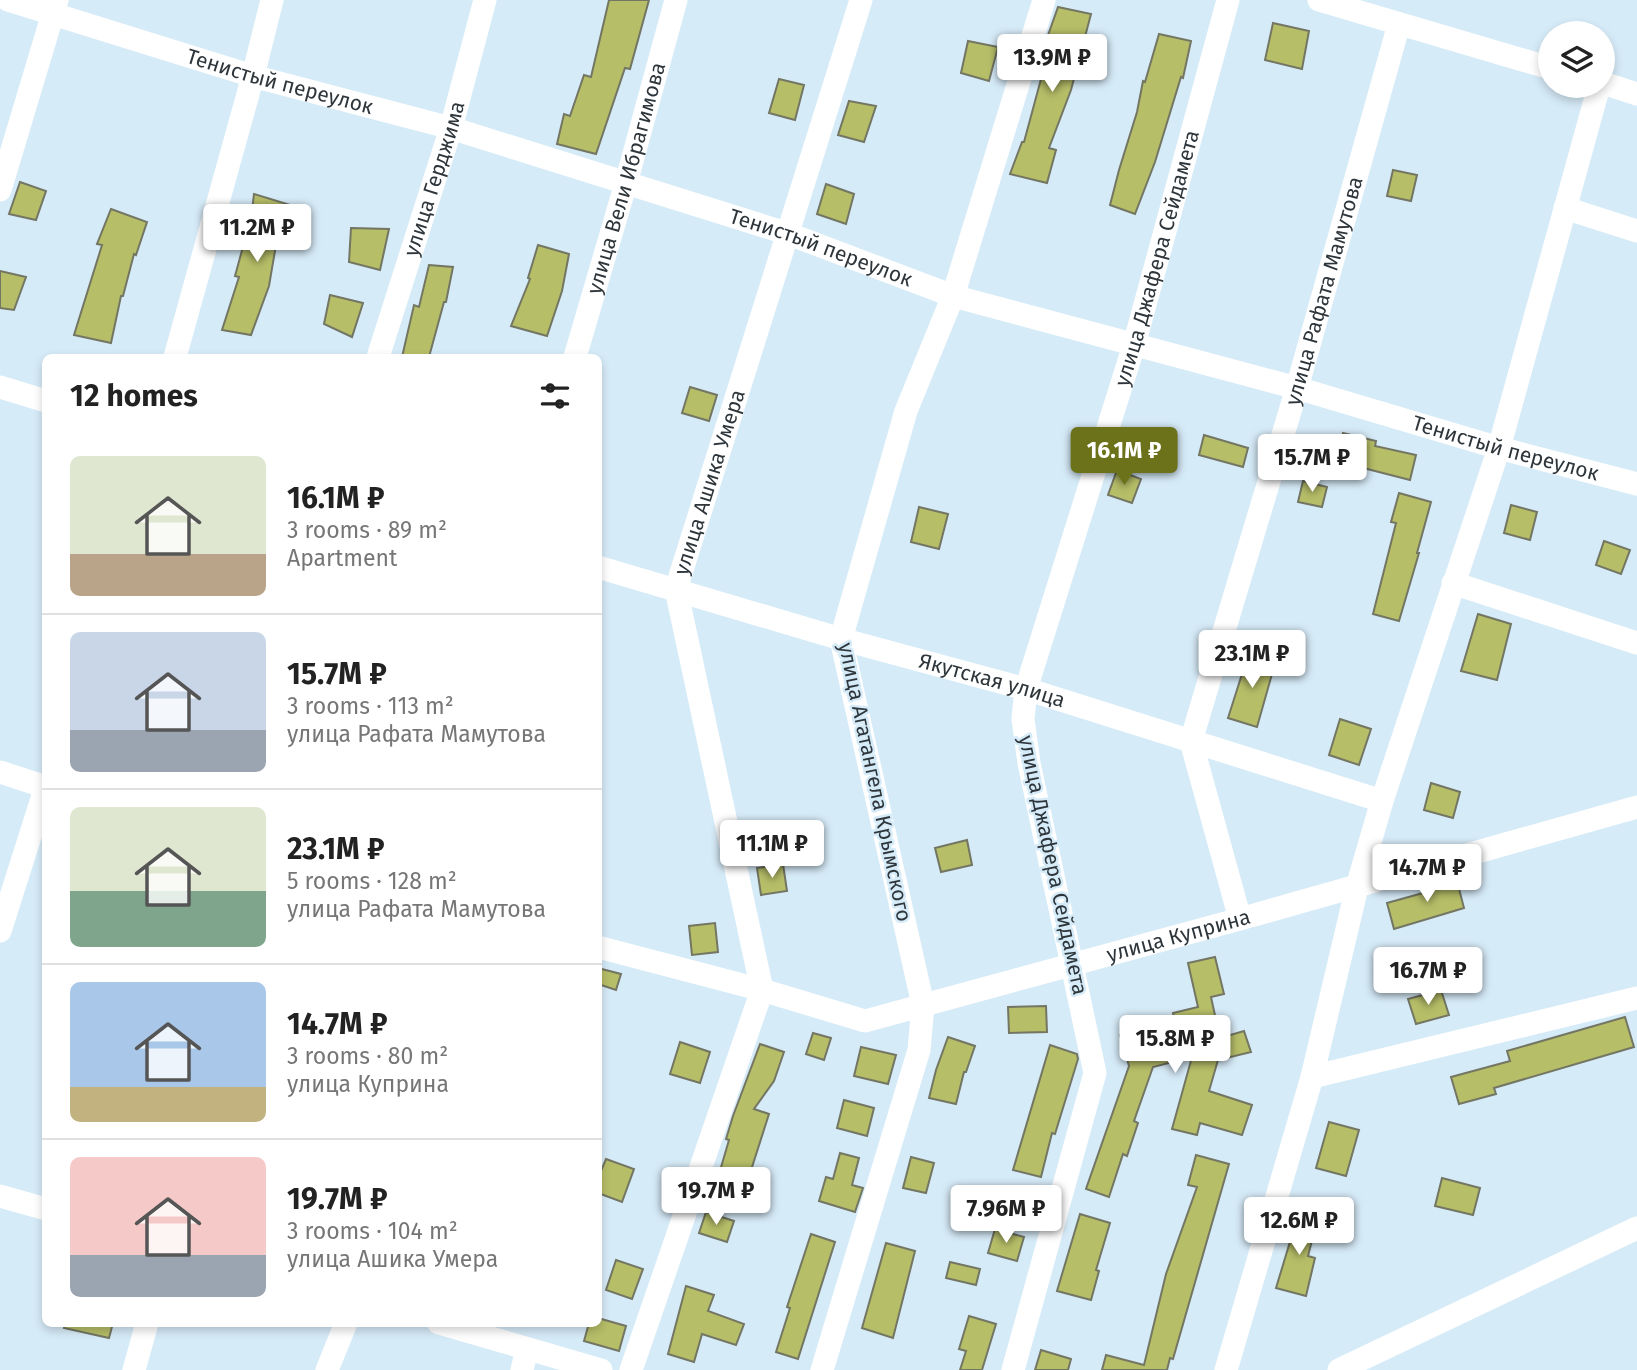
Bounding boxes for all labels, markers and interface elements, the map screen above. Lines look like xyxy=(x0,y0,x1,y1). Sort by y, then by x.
map controls xyxy=(1538,21,1615,98)
button: layers xyxy=(1538,21,1615,98)
pin: 13.9M ₽ xyxy=(987,34,1117,94)
street label: Тенистый переулок xyxy=(183,43,376,120)
text: 13.9M ₽ xyxy=(1013,43,1091,71)
street label: улица Вели Ибрагимова xyxy=(581,59,671,297)
street label: улица Герджима xyxy=(398,98,471,260)
street label: улица Джафера Сейдамета xyxy=(1109,127,1205,389)
street label: улица Рафата Мамутова xyxy=(1280,173,1369,409)
street label: Тенистый переулок xyxy=(726,203,916,292)
pin: 11.2M ₽ xyxy=(192,204,322,264)
text: 11.2M ₽ xyxy=(219,213,295,241)
icon: filters xyxy=(536,377,574,415)
text: 12 homes xyxy=(70,378,198,414)
street label: улица Ашика Умера xyxy=(668,386,751,578)
street label: Тенистый переулок xyxy=(1409,410,1602,487)
pin: 16.1M ₽ xyxy=(1059,428,1189,487)
pin: 15.7M ₽ xyxy=(1247,434,1377,494)
text: 16.1M ₽ xyxy=(1087,436,1161,464)
text: 15.7M ₽ xyxy=(1274,443,1350,471)
text: 16.1M ₽ xyxy=(287,480,385,516)
icon: home xyxy=(126,484,210,568)
text: 3 rooms · 89 m² xyxy=(287,516,447,544)
text: Apartment xyxy=(287,544,397,572)
pin: 23.1M ₽ xyxy=(1187,630,1317,690)
text: 23.1M ₽ xyxy=(1215,639,1289,667)
street label: улица Агатангела Крымского xyxy=(833,640,917,924)
street label: Якутская улица xyxy=(916,648,1068,713)
text: 15.7M ₽ xyxy=(287,656,387,692)
icon: home xyxy=(126,660,210,744)
text: 3 rooms · 113 m² xyxy=(287,692,454,720)
text: улица Рафата Мамутова xyxy=(287,720,546,748)
street label: улица Джафера Сейдамета xyxy=(1013,733,1093,997)
pin: 11.1M ₽ xyxy=(707,820,837,880)
text: 11.1M ₽ xyxy=(736,829,808,857)
text: 23.1M ₽ xyxy=(287,831,385,867)
icon: home xyxy=(126,835,210,919)
pin: 14.7M ₽ xyxy=(1362,844,1492,904)
text: 14.7M ₽ xyxy=(1388,853,1466,881)
text: 5 rooms · 128 m² xyxy=(287,867,457,895)
text: улица Рафата Мамутова xyxy=(287,895,546,923)
street label: улица Куприна xyxy=(1104,904,1253,968)
pin: 16.7M ₽ xyxy=(1363,948,1493,1007)
text: 16.7M ₽ xyxy=(1389,956,1467,984)
text: 14.7M ₽ xyxy=(287,1006,388,1042)
icon: home xyxy=(126,1010,210,1094)
pin: 15.8M ₽ xyxy=(1110,1016,1240,1075)
text: 15.8M ₽ xyxy=(1135,1024,1215,1052)
text: 3 rooms · 80 m² xyxy=(287,1042,448,1070)
text: улица Куприна xyxy=(287,1070,449,1098)
pin: 19.7M ₽ xyxy=(651,1168,781,1227)
text: 19.7M ₽ xyxy=(677,1176,755,1204)
text: 19.7M ₽ xyxy=(287,1181,388,1217)
icon: home xyxy=(126,1185,210,1269)
pin: 7.96M ₽ xyxy=(941,1186,1071,1245)
text: 7.96M ₽ xyxy=(967,1194,1045,1222)
pin: 12.6M ₽ xyxy=(1234,1198,1364,1257)
text: 12.6M ₽ xyxy=(1260,1206,1338,1234)
text: 3 rooms · 104 m² xyxy=(287,1217,458,1245)
text: улица Ашика Умера xyxy=(287,1245,498,1273)

